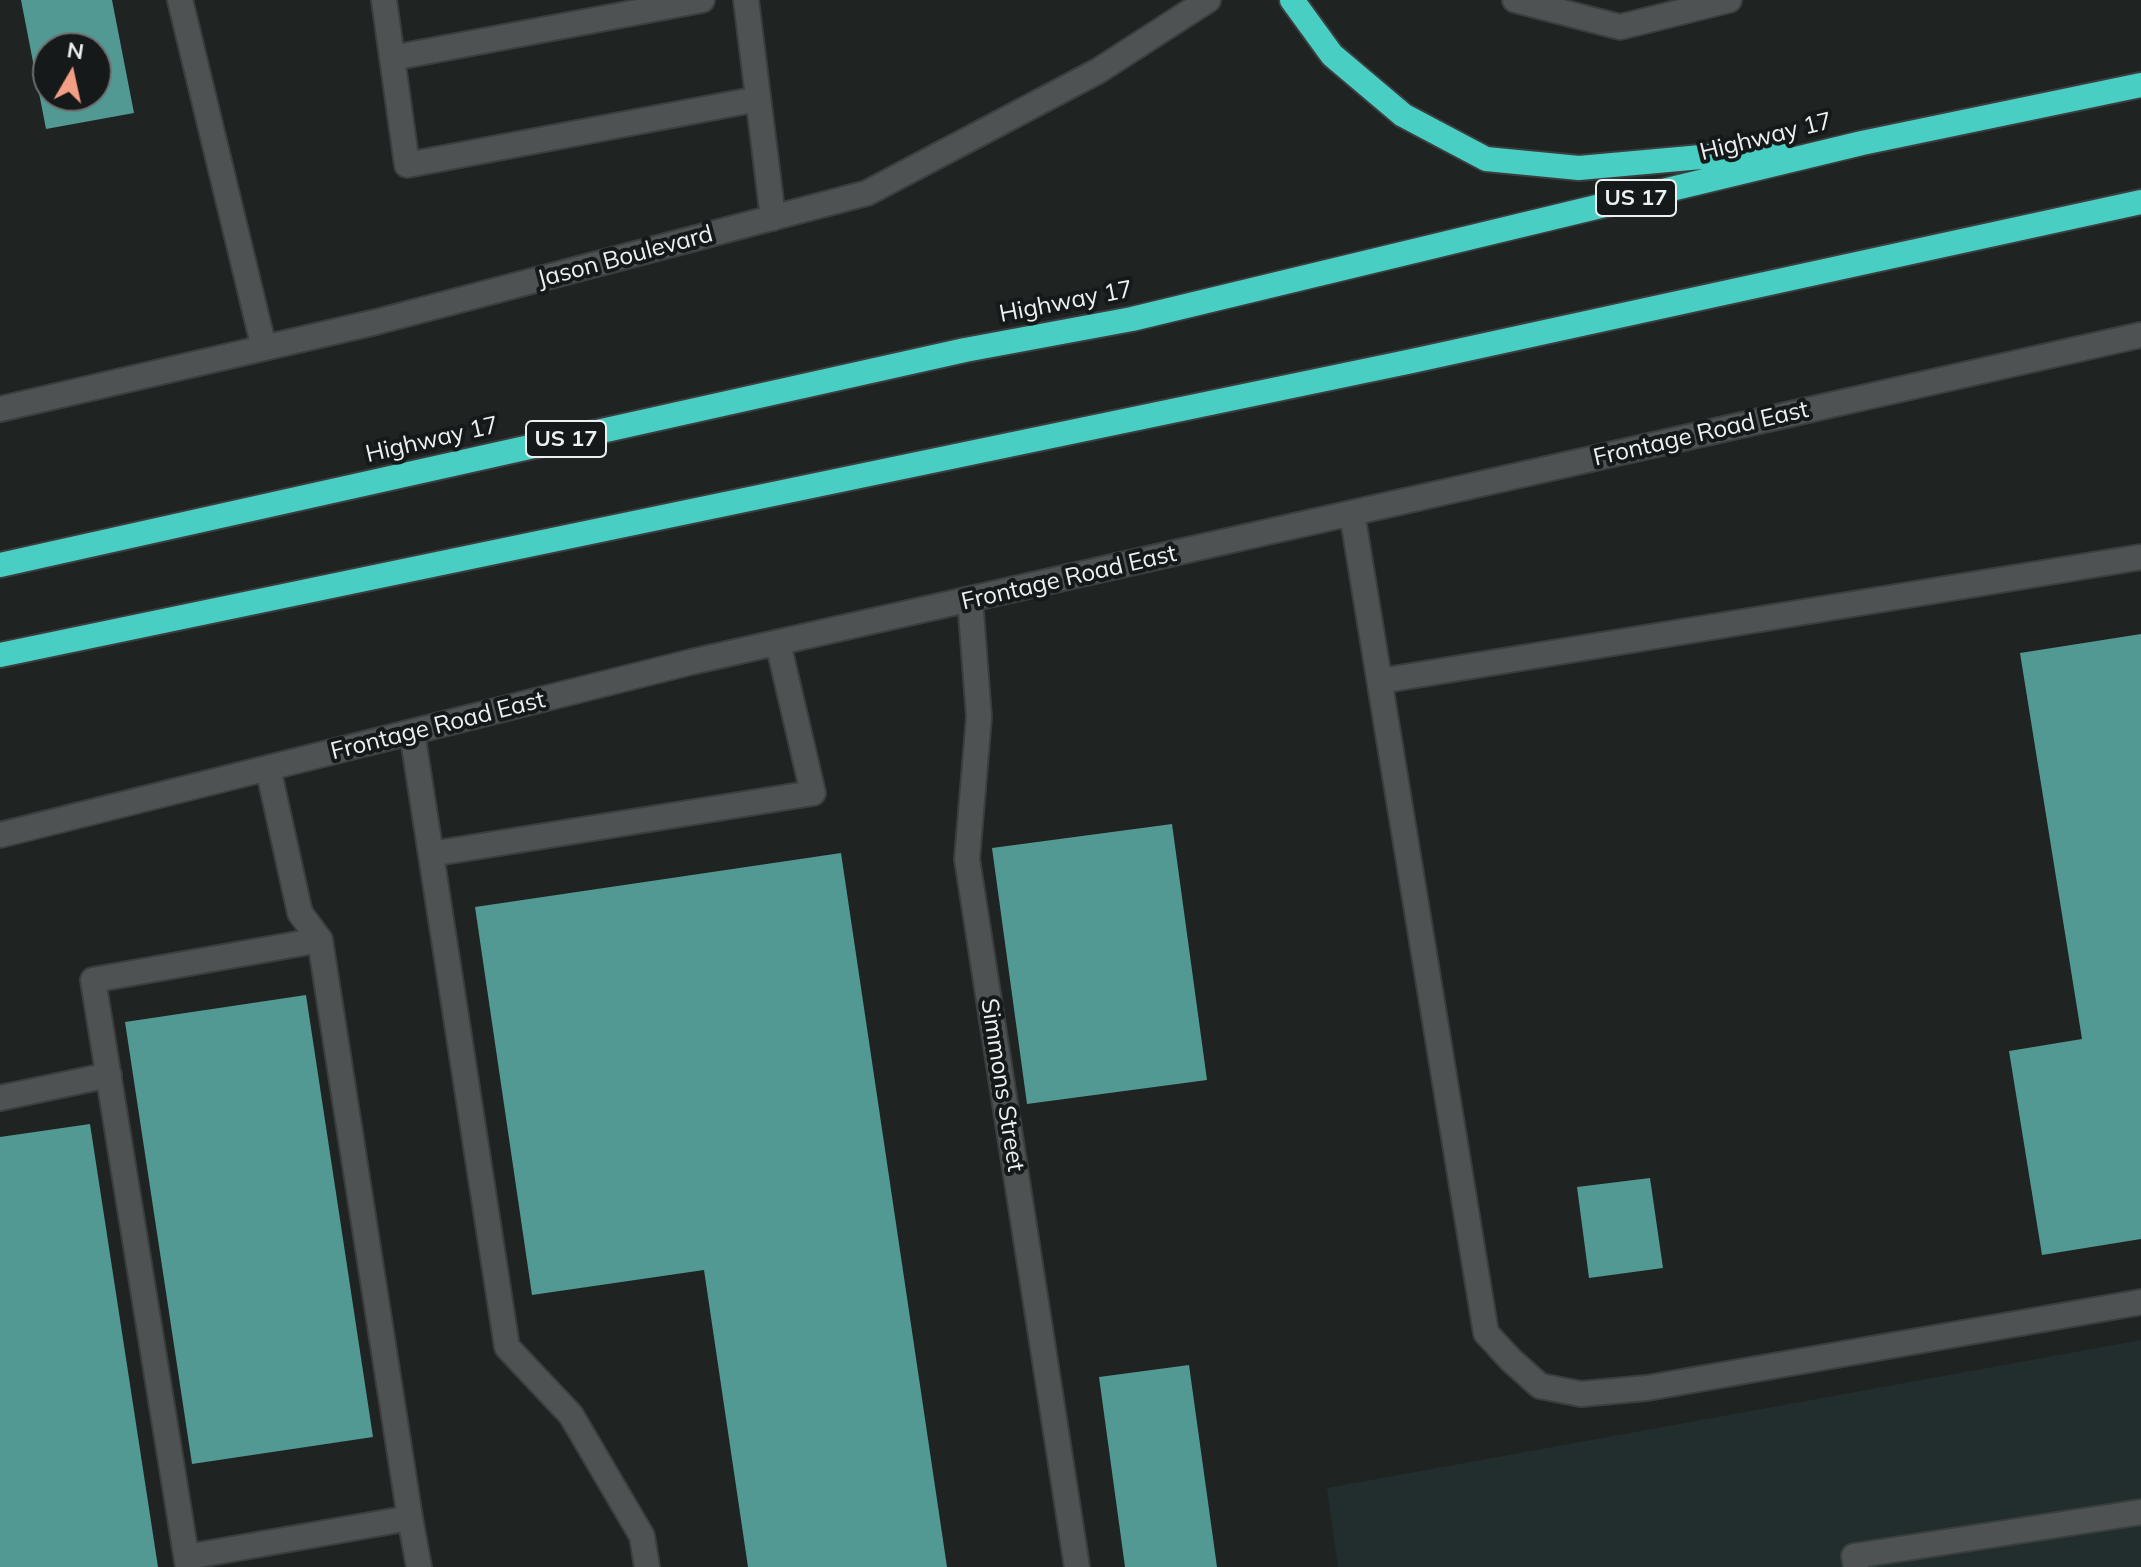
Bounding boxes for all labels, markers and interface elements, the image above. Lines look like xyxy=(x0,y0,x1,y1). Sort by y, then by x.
north arrow xyxy=(32,32,112,112)
text: N xyxy=(65,35,86,65)
street label: Highway 17 xyxy=(1697,107,1835,167)
road number: US 17 xyxy=(1596,180,1676,216)
street label: Jason Boulevard xyxy=(534,220,716,294)
street label: Highway 17 xyxy=(997,275,1135,329)
street label: Frontage Road East xyxy=(1591,395,1811,473)
street label: Highway 17 xyxy=(363,411,501,469)
road number: US 17 xyxy=(526,421,606,457)
street label: Frontage Road East xyxy=(959,539,1179,617)
street label: Frontage Road East xyxy=(328,685,548,767)
street label: Simmons Street xyxy=(974,996,1030,1174)

